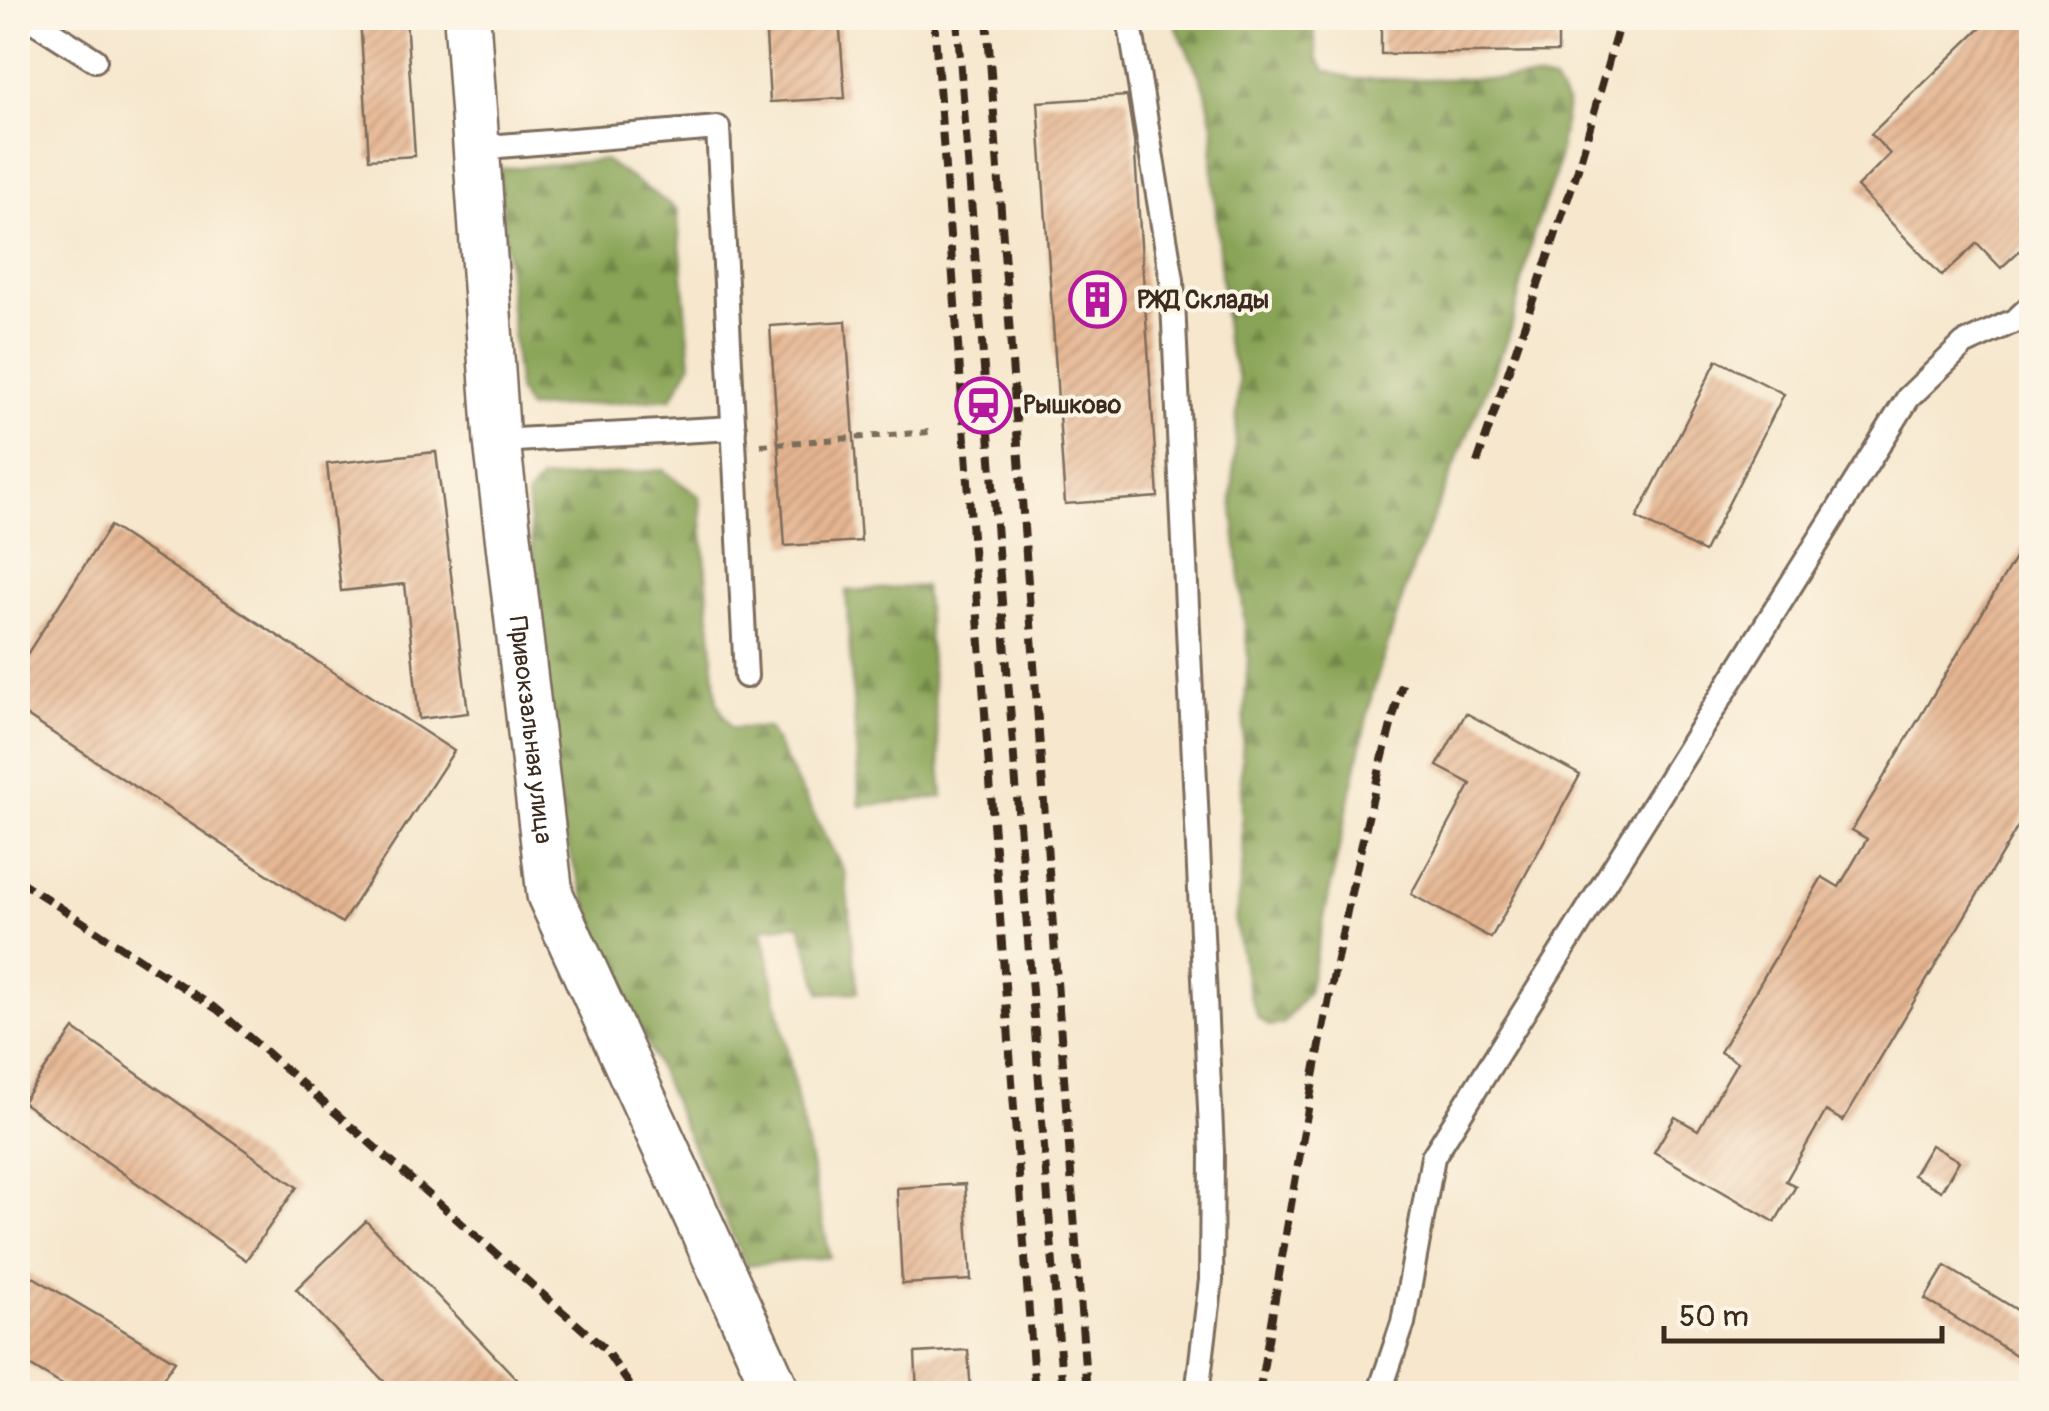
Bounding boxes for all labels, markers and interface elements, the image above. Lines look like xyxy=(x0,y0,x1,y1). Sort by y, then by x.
building icon: РЖД Склады xyxy=(1068,270,1128,330)
place label: РЖД Склады xyxy=(1137,285,1269,316)
station icon: Рышково xyxy=(954,375,1014,435)
place label: Рышково xyxy=(1023,390,1122,421)
street label: Привокзальная улица xyxy=(502,615,559,845)
scale bar xyxy=(1664,1281,1942,1343)
text: 50 m xyxy=(1679,1298,1749,1335)

